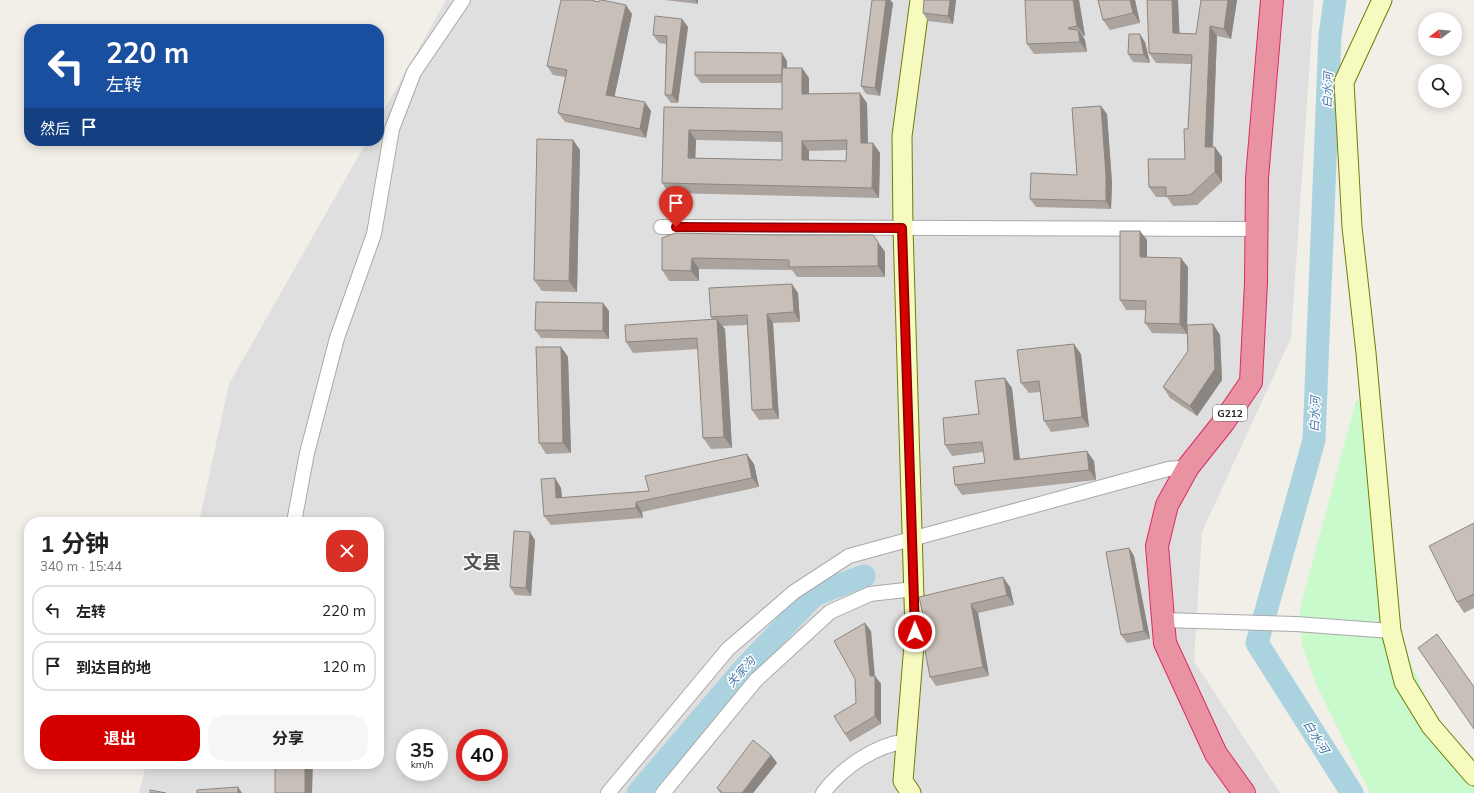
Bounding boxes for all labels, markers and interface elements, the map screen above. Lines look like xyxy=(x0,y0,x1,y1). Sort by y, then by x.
north arrow xyxy=(1418,12,1462,56)
map controls xyxy=(1418,12,1462,108)
text: 220 m xyxy=(106,35,189,70)
icon: left xyxy=(40,40,92,92)
button: search xyxy=(1418,64,1462,108)
water label: 白水河 xyxy=(1319,70,1336,108)
text: 左转 xyxy=(106,73,142,96)
icon: arrive xyxy=(78,116,100,138)
text: 然后 xyxy=(40,119,70,138)
pin xyxy=(659,186,693,227)
icon: arrive xyxy=(665,192,687,214)
water label: 白水河 xyxy=(1306,394,1323,432)
road number: G212 xyxy=(1213,405,1247,421)
text: 1 分钟 xyxy=(40,528,109,558)
button: close xyxy=(326,530,368,572)
district label: 文县 xyxy=(463,550,501,574)
text: 340 m · 15:44 xyxy=(40,558,122,574)
icon: left xyxy=(42,599,64,621)
text: 220 m xyxy=(322,601,366,620)
text: 左转 xyxy=(76,602,106,621)
position arrow xyxy=(894,611,936,653)
water label: 关家沟 xyxy=(723,652,760,690)
icon: arrive xyxy=(42,655,64,677)
text: 120 m xyxy=(322,657,366,676)
text: 到达目的地 xyxy=(76,658,151,677)
button: 退出 xyxy=(40,715,200,761)
button: 分享 xyxy=(208,715,368,761)
water label: 白水河 xyxy=(1301,717,1333,758)
speed limit sign: 40 xyxy=(456,729,508,781)
text: 35 xyxy=(410,737,434,762)
text: km/h xyxy=(411,758,433,771)

